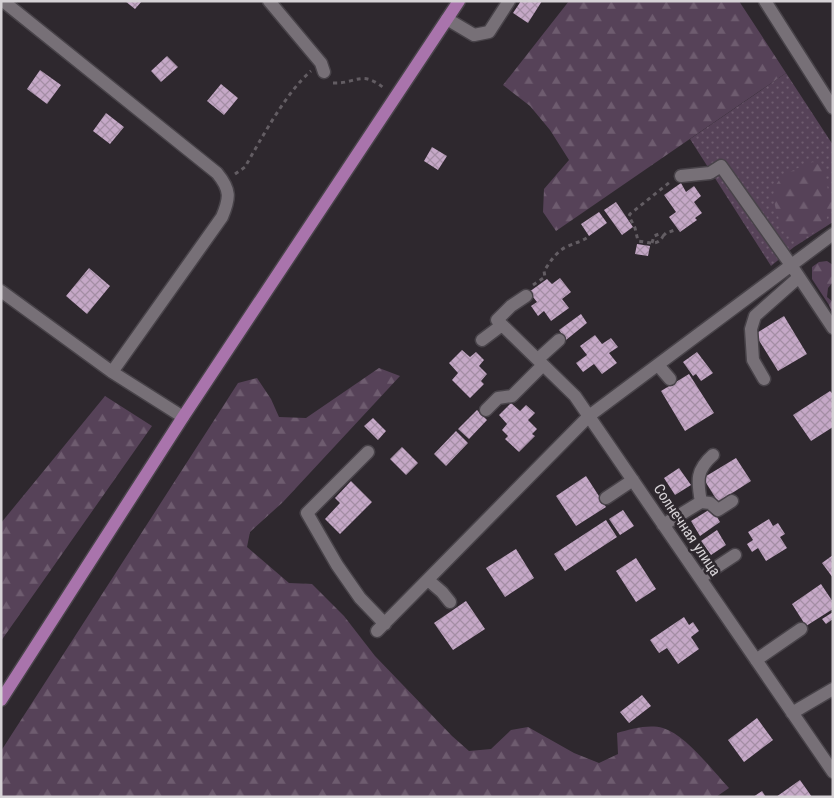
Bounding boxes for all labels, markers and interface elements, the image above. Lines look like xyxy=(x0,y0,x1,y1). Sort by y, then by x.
street label: Солнечная улица xyxy=(650,481,724,579)

